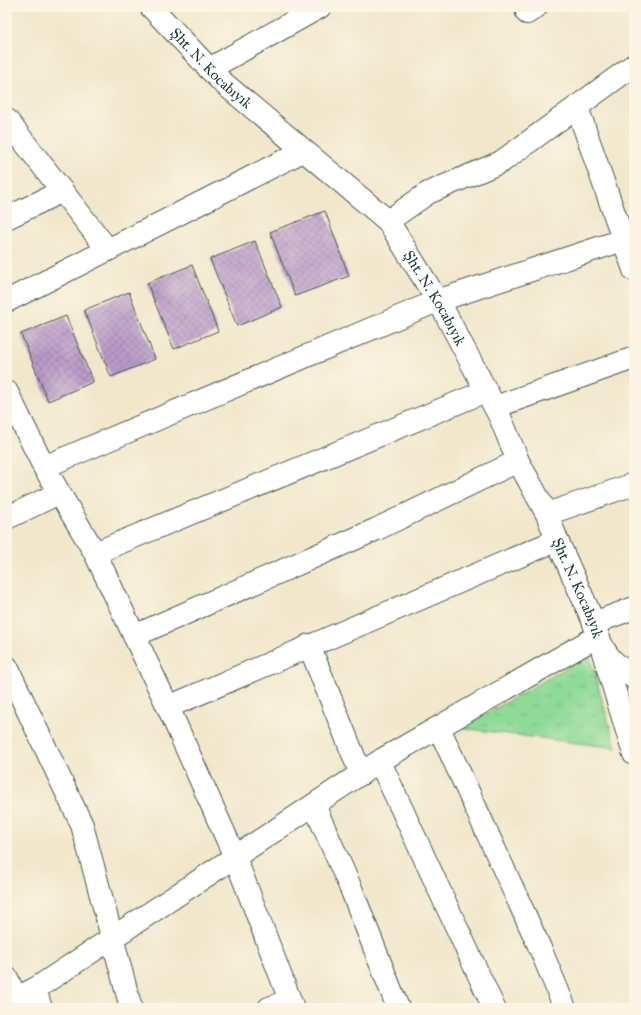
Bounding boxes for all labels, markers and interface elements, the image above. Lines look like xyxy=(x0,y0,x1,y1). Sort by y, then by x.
street label: Şht. N. Kocabıyık xyxy=(167,24,256,112)
street label: Şht. N. Kocabıyık xyxy=(400,247,470,349)
street label: Şht. N. Kocabıyık xyxy=(548,535,607,640)

